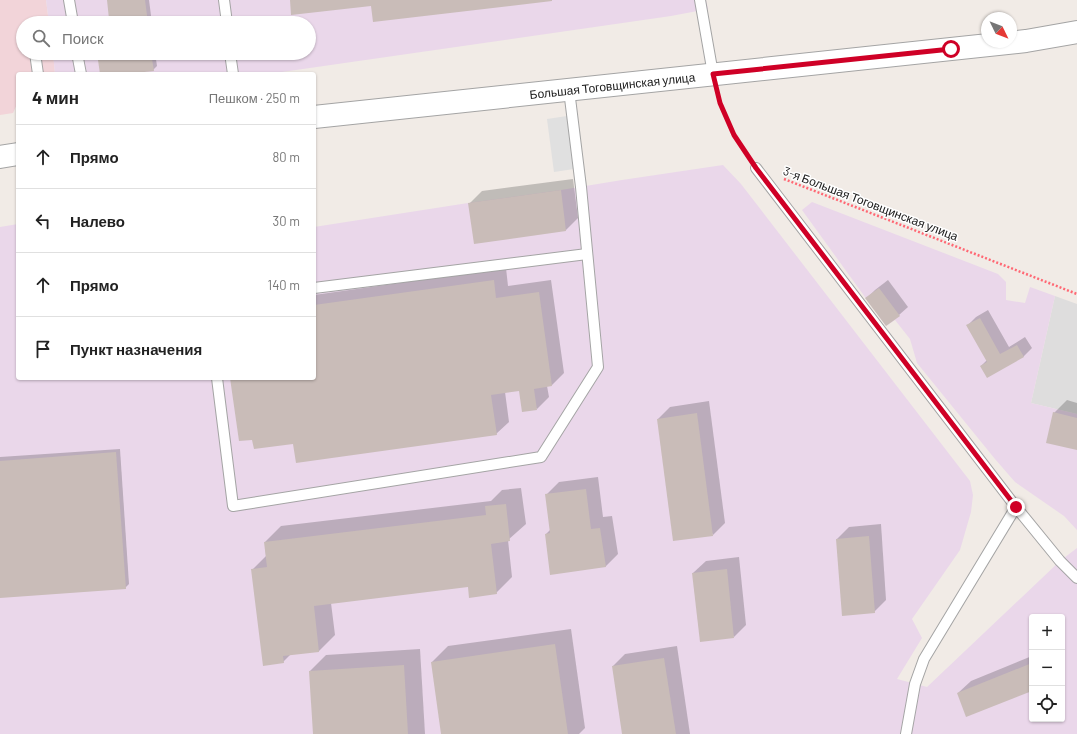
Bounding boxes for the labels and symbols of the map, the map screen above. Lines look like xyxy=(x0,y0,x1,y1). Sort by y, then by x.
north arrow xyxy=(981,12,1017,48)
route start xyxy=(942,40,960,58)
street label: Большая Тоговщинская улица xyxy=(529,69,696,101)
street label: 3-я Большая Тоговщинская улица xyxy=(781,163,961,244)
route end xyxy=(1007,498,1025,516)

